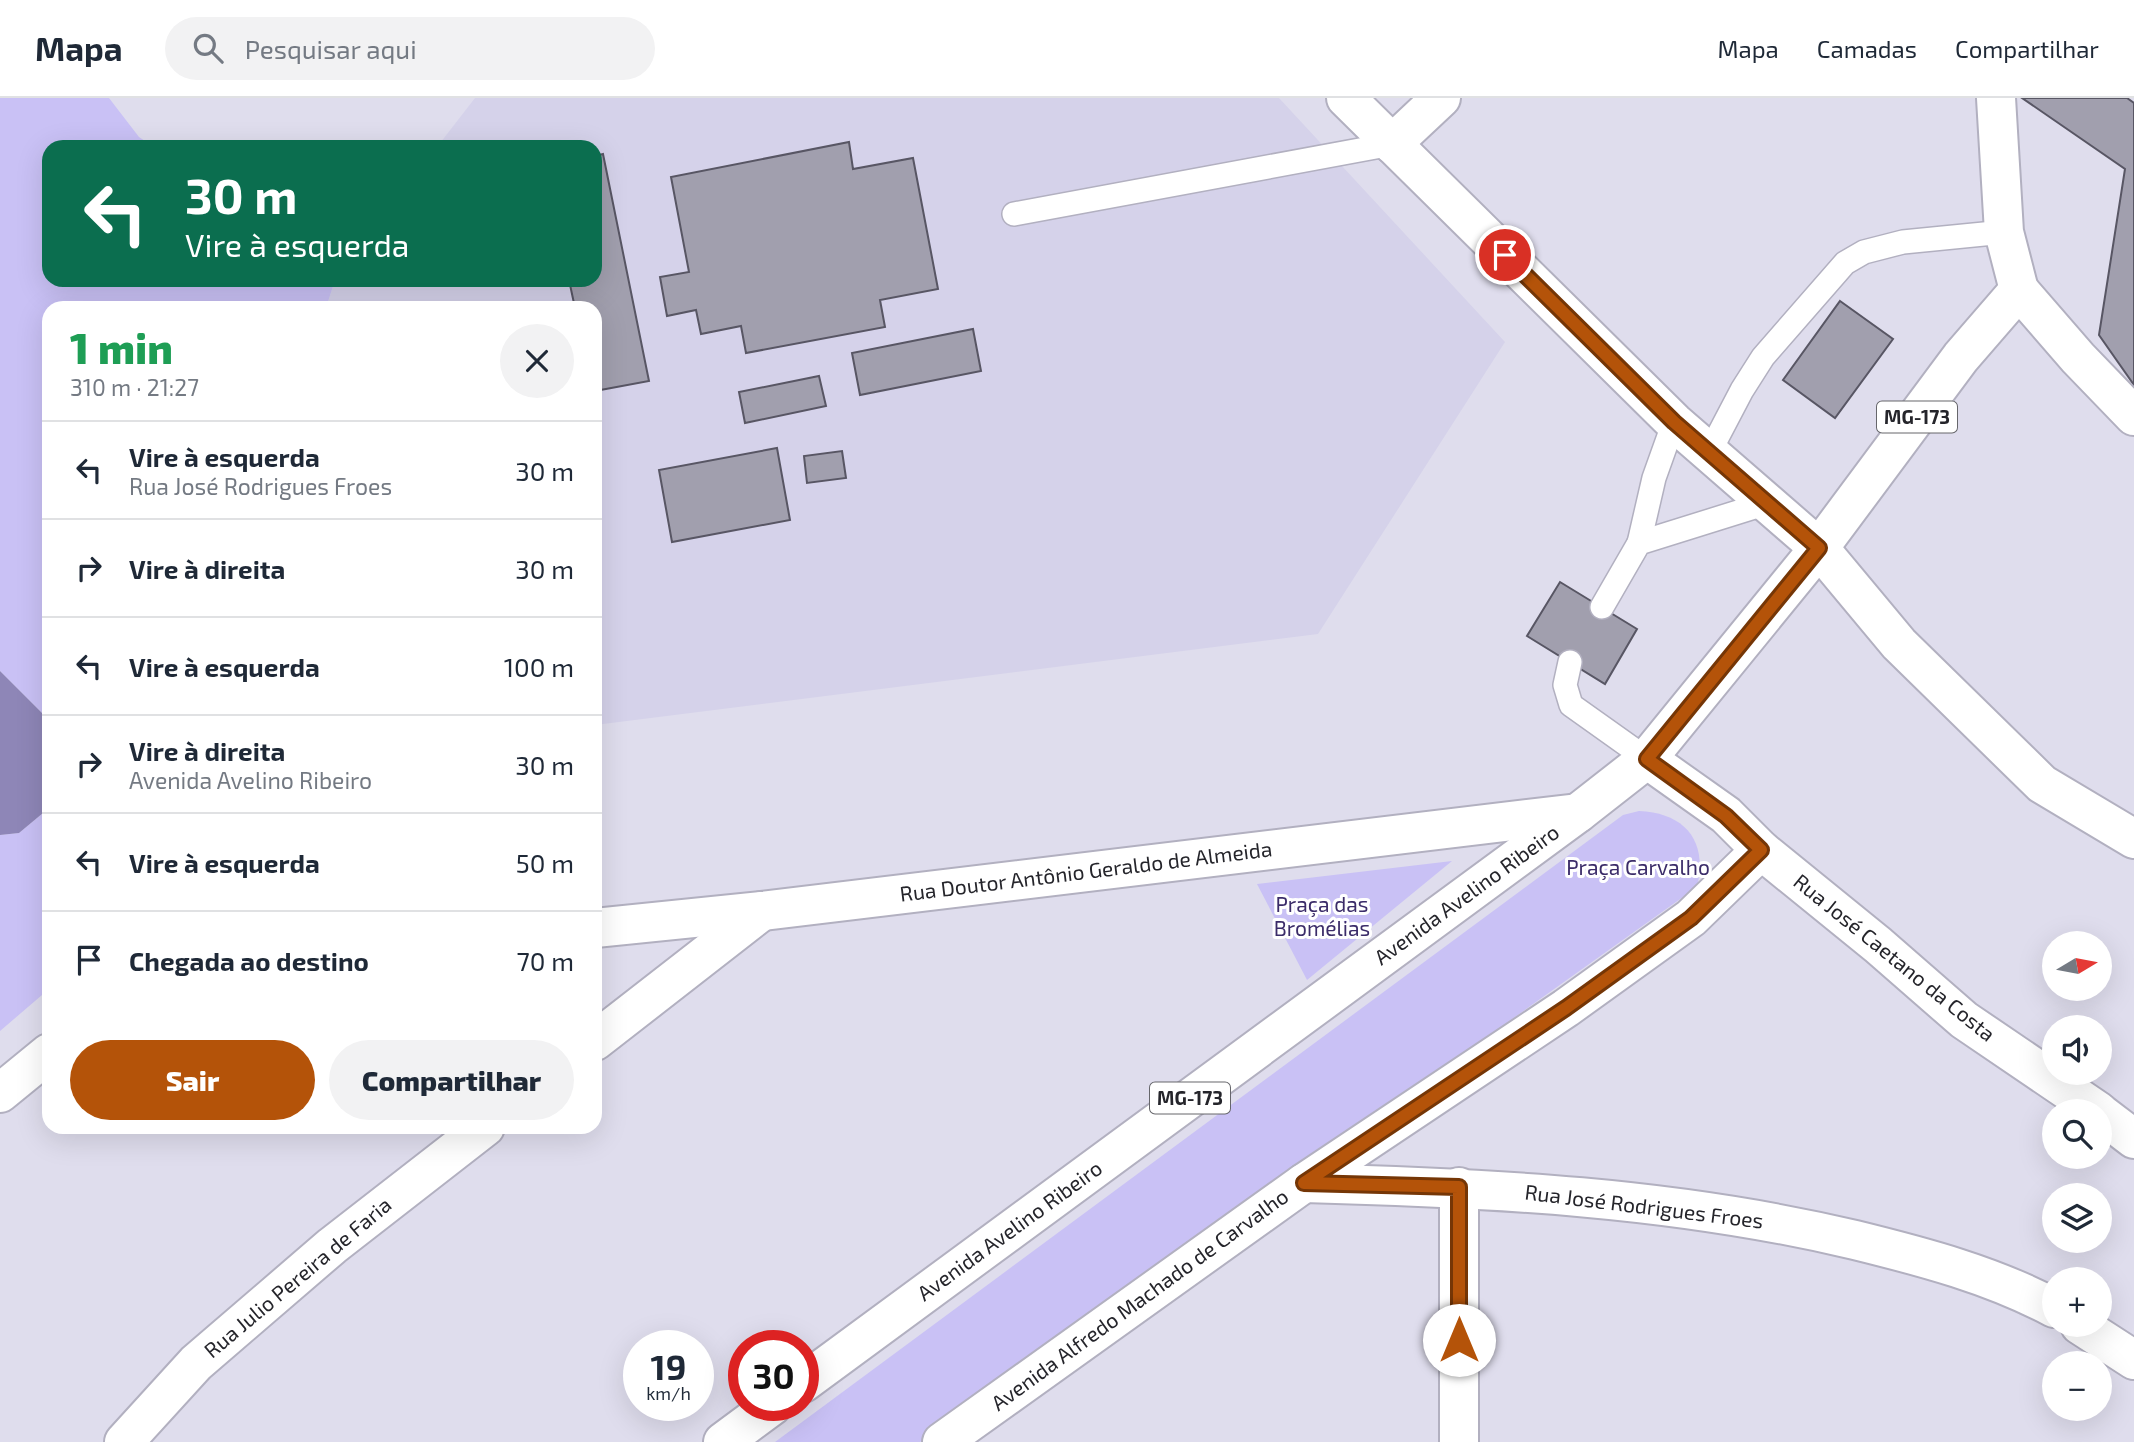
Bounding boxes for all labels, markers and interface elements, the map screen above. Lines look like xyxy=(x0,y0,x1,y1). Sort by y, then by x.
search box xyxy=(165,17,655,80)
text: Mapa xyxy=(35,28,123,68)
icon: search xyxy=(189,29,227,67)
text: Pesquisar aqui xyxy=(245,33,417,64)
text: Mapa xyxy=(1717,34,1779,63)
text: Camadas xyxy=(1817,34,1917,63)
text: Compartilhar xyxy=(1955,34,2099,63)
text: 30 m xyxy=(185,165,297,224)
icon: left xyxy=(70,168,161,259)
text: Vire à esquerda xyxy=(185,225,409,263)
pin xyxy=(1475,225,1535,285)
icon: arrive xyxy=(1486,236,1524,274)
text: 1 min xyxy=(70,322,173,372)
button: close xyxy=(500,324,574,398)
text: 310 m · 21:27 xyxy=(70,373,199,401)
road number: MG-173 xyxy=(1877,402,1957,432)
text: Vire à esquerda xyxy=(129,441,320,472)
icon: left xyxy=(70,451,108,489)
text: 30 m xyxy=(515,455,574,486)
text: Rua José Rodrigues Froes xyxy=(129,472,392,500)
icon: right xyxy=(70,549,108,587)
text: Vire à direita xyxy=(129,553,285,584)
text: 30 m xyxy=(515,553,574,584)
icon: left xyxy=(70,647,108,685)
text: Vire à esquerda xyxy=(129,651,320,682)
text: 100 m xyxy=(504,651,574,682)
text: Vire à direita xyxy=(129,735,285,766)
icon: right xyxy=(70,745,108,783)
text: 30 m xyxy=(515,749,574,780)
text: Avenida Avelino Ribeiro xyxy=(129,766,372,794)
street label: Avenida Avelino Ribeiro xyxy=(1369,818,1563,969)
street label: Rua Doutor Antônio Geraldo de Almeida xyxy=(898,835,1273,906)
icon: left xyxy=(70,843,108,881)
text: Vire à esquerda xyxy=(129,847,320,878)
text: 50 m xyxy=(516,847,574,878)
park label: Praça Carvalho xyxy=(1566,854,1710,881)
street label: Rua José Caetano da Costa xyxy=(1789,868,2001,1046)
park label: Praça das Bromélias xyxy=(1274,891,1370,940)
north arrow xyxy=(2042,931,2112,1001)
map controls xyxy=(2042,931,2112,1421)
icon: arrive xyxy=(70,941,108,979)
text: Chegada ao destino xyxy=(129,945,369,976)
text: 70 m xyxy=(516,945,574,976)
button: sound xyxy=(2042,1015,2112,1085)
button: Sair xyxy=(70,1040,315,1120)
button: Compartilhar xyxy=(329,1040,574,1120)
road number: MG-173 xyxy=(1150,1082,1230,1114)
button: search xyxy=(2042,1099,2112,1169)
street label: Avenida Avelino Ribeiro xyxy=(912,1154,1106,1305)
street label: Rua José Rodrigues Froes xyxy=(1523,1178,1765,1233)
street label: Avenida Alfredo Machado de Carvalho xyxy=(986,1183,1292,1415)
button: layers xyxy=(2042,1183,2112,1253)
street label: Rua Julio Pereira de Faria xyxy=(199,1191,396,1362)
button: + xyxy=(2042,1267,2112,1337)
position arrow xyxy=(1422,1303,1496,1377)
speed limit sign: 30 xyxy=(728,1330,819,1421)
text: 19 xyxy=(651,1345,686,1387)
button: − xyxy=(2042,1351,2112,1421)
text: km/h xyxy=(646,1382,691,1404)

